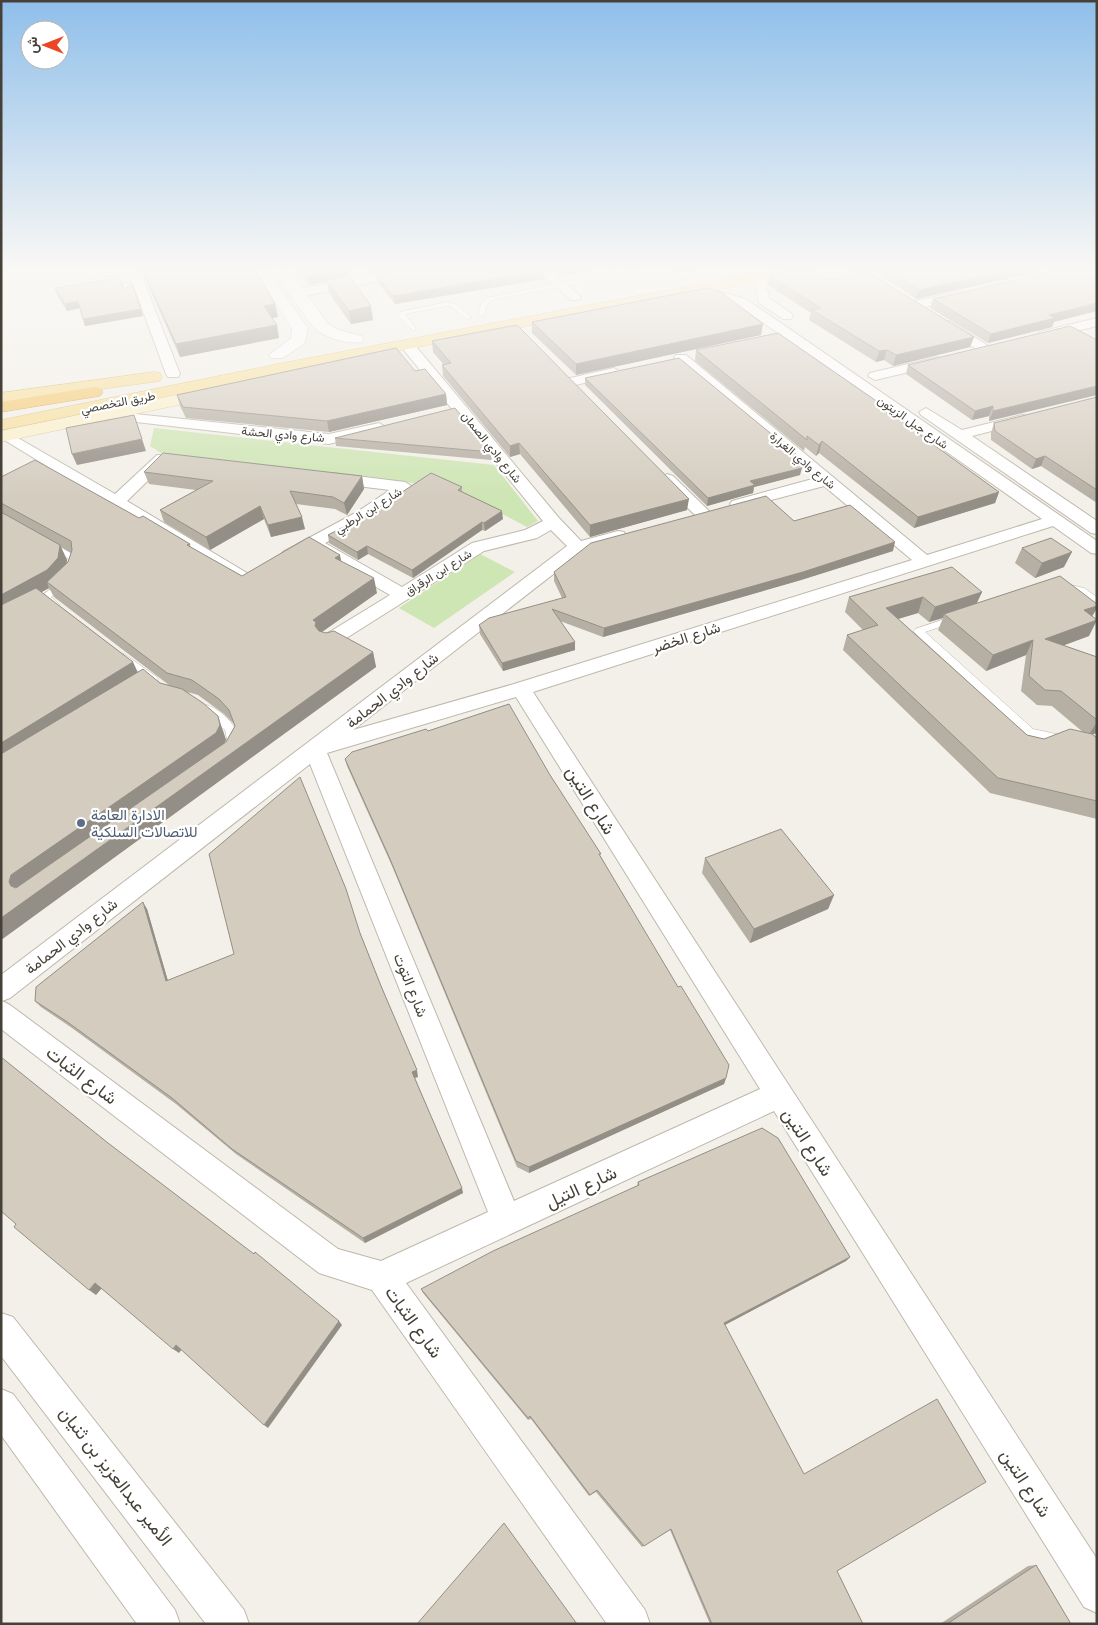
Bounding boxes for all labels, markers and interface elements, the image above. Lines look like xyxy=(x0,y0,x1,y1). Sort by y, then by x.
north arrow xyxy=(20,20,70,70)
text: ش xyxy=(23,36,41,53)
street label: طريق التخصصي xyxy=(79,387,157,420)
street label: شارع جبل الزيتون xyxy=(874,392,951,454)
street label: شارع وادي الصمان xyxy=(456,408,525,488)
street label: شارع وادي الحشة xyxy=(240,423,325,448)
street label: شارع وادي الغرارة xyxy=(765,428,839,494)
street label: شارع ابن الرطبي xyxy=(332,483,406,539)
street label: شارع ابن الرقراق xyxy=(402,546,475,600)
street label: شارع الخضر xyxy=(648,617,723,659)
street label: شارع وادي الحمامة xyxy=(342,648,445,735)
street label: شارع التين xyxy=(560,761,621,839)
place label: الادارة العامة للاتصالات السلكية xyxy=(91,805,197,841)
marker: الادارة العامة للاتصالات السلكية xyxy=(75,817,87,829)
street label: شارع وادي الحمامة xyxy=(21,894,124,981)
street label: شارع التوت xyxy=(388,950,432,1021)
street label: شارع الثبات xyxy=(41,1041,122,1110)
street label: شارع التين xyxy=(777,1104,839,1181)
street label: شارع التيل xyxy=(542,1161,621,1214)
street label: شارع الثبات xyxy=(379,1282,448,1363)
street label: الأمير عبدالعزيز بن ثنيان xyxy=(54,1402,178,1550)
street label: شارع التين xyxy=(995,1445,1057,1522)

